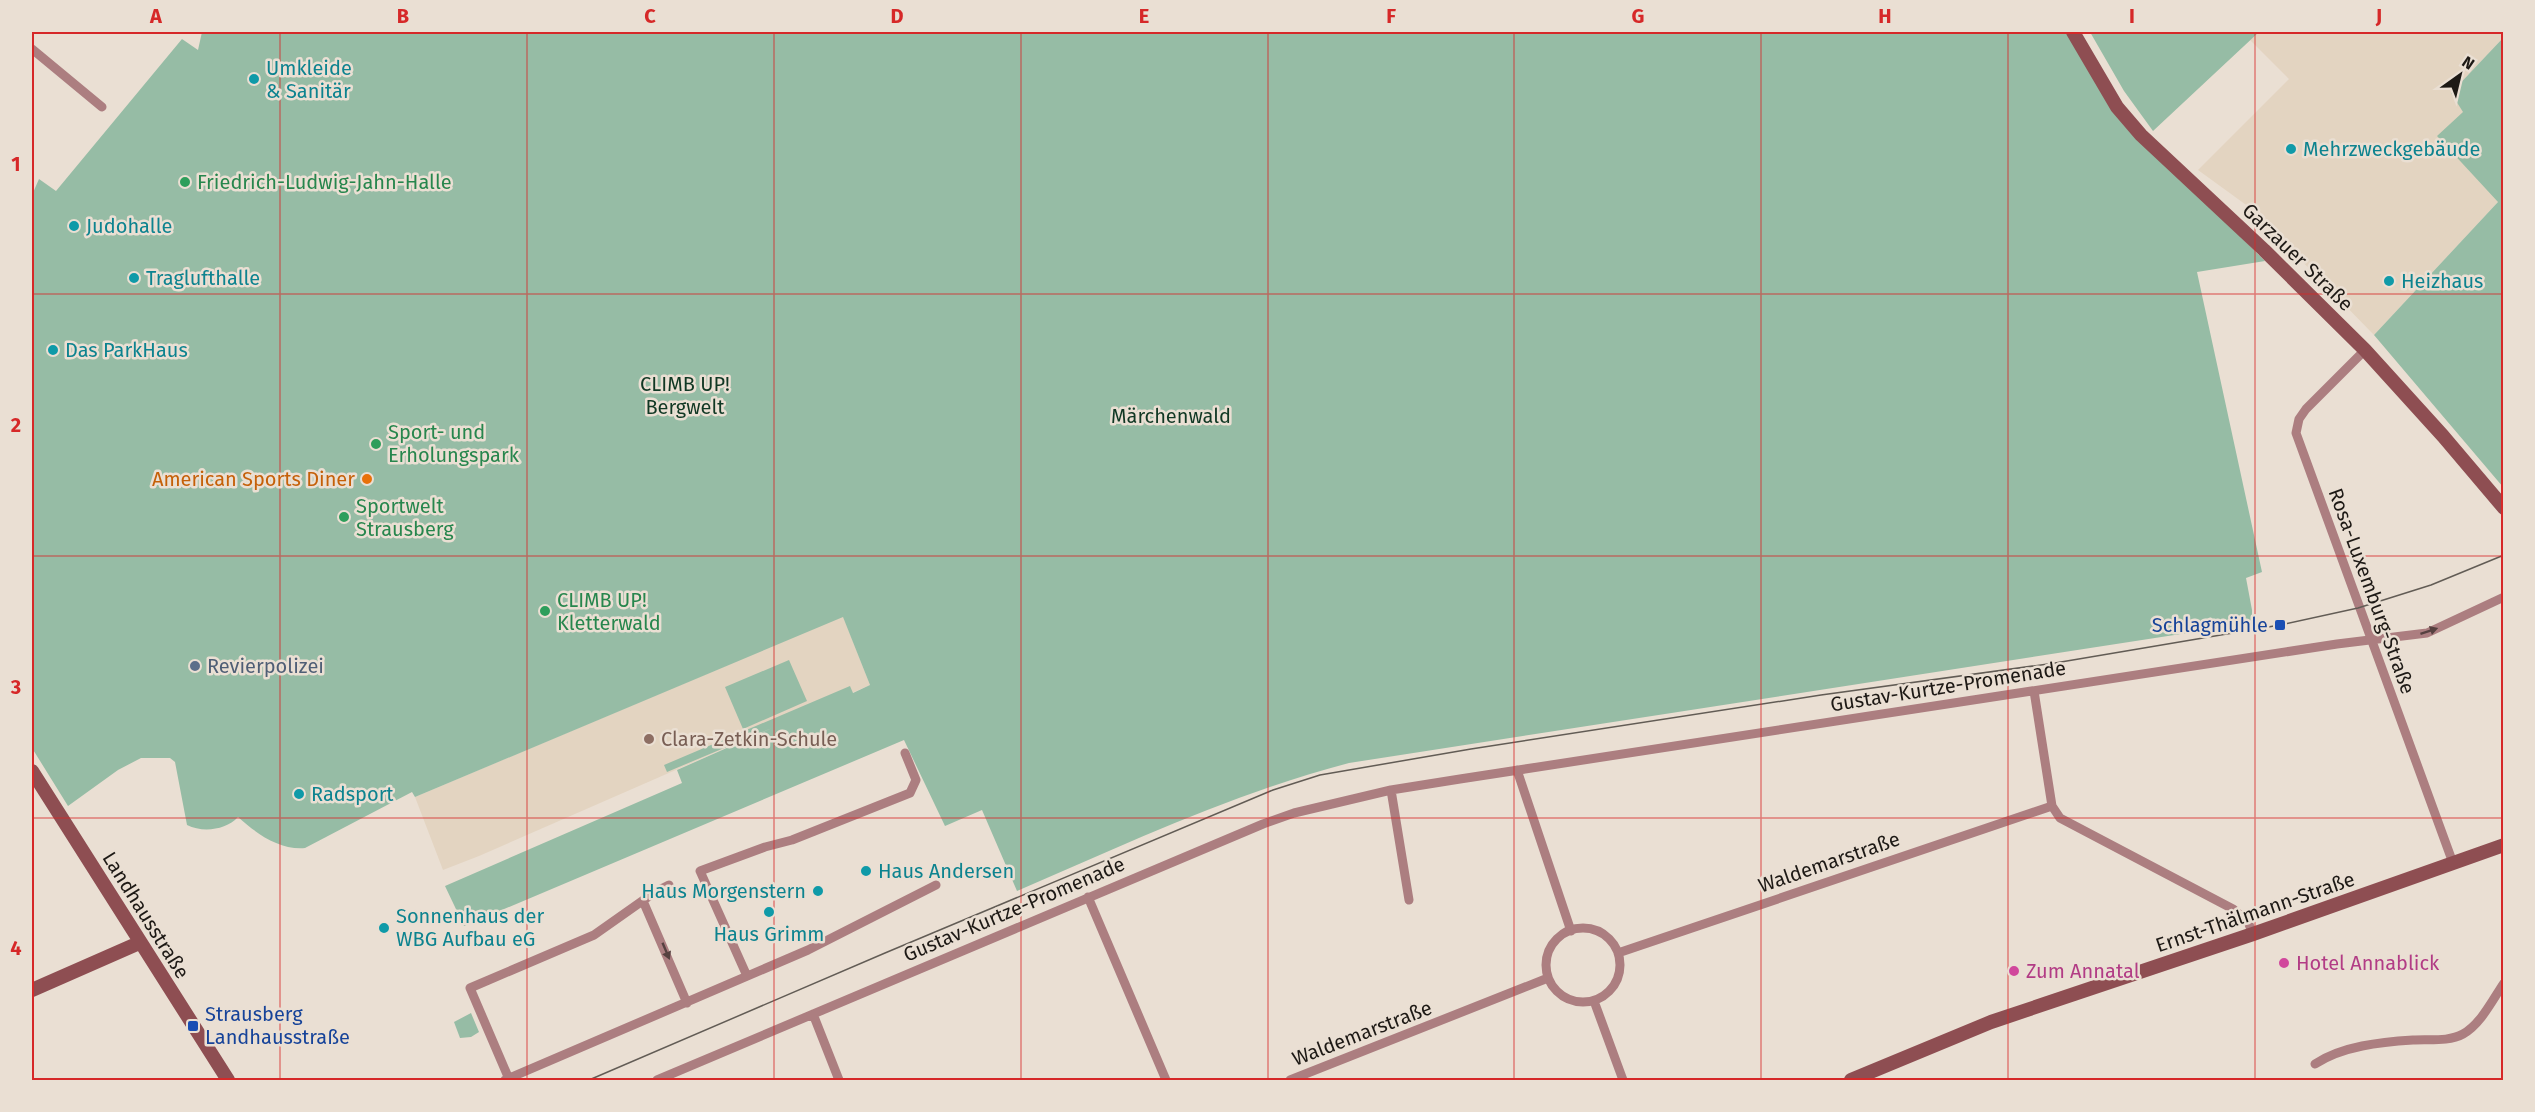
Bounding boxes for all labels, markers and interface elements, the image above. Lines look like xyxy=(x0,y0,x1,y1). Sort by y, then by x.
text: A xyxy=(149,4,163,28)
text: B xyxy=(397,4,409,28)
text: C xyxy=(644,4,656,28)
text: D xyxy=(890,4,904,28)
text: E xyxy=(1139,4,1149,28)
text: F xyxy=(1386,4,1396,28)
text: G xyxy=(1632,4,1644,28)
text: H xyxy=(1878,4,1892,28)
text: I xyxy=(2129,4,2135,28)
text: J xyxy=(2375,4,2382,28)
north arrow xyxy=(2430,45,2490,105)
text: N xyxy=(2458,52,2478,74)
place label: Umkleide & Sanitär xyxy=(266,56,352,103)
marker: Umkleide & Sanitär xyxy=(247,72,261,86)
place label: Mehrzweckgebäude xyxy=(2303,137,2480,161)
marker: Mehrzweckgebäude xyxy=(2284,142,2298,156)
text: 1 xyxy=(11,152,21,176)
place label: Friedrich-Ludwig-Jahn-Halle xyxy=(197,170,452,194)
marker: Friedrich-Ludwig-Jahn-Halle xyxy=(178,175,192,189)
street label: Garzauer Straße xyxy=(2238,198,2358,316)
place label: Judohalle xyxy=(86,214,172,238)
marker: Judohalle xyxy=(67,219,81,233)
place label: Traglufthalle xyxy=(146,266,260,290)
place label: Heizhaus xyxy=(2401,269,2483,293)
marker: Traglufthalle xyxy=(127,271,141,285)
marker: Heizhaus xyxy=(2382,274,2396,288)
place label: Das ParkHaus xyxy=(65,338,188,362)
marker: Das ParkHaus xyxy=(46,343,60,357)
park label: CLIMB UP! Bergwelt xyxy=(640,372,730,419)
park label: Märchenwald xyxy=(1111,404,1231,428)
text: 2 xyxy=(11,413,21,437)
place label: Sport- und Erholungspark xyxy=(388,420,520,467)
marker: Sport- und Erholungspark xyxy=(369,437,383,451)
place label: American Sports Diner xyxy=(152,467,355,491)
marker: American Sports Diner xyxy=(360,472,374,486)
street label: Rosa-Luxemburg-Straße xyxy=(2324,485,2420,697)
place label: Sportwelt Strausberg xyxy=(356,494,454,541)
marker: Sportwelt Strausberg xyxy=(337,510,351,524)
place label: CLIMB UP! Kletterwald xyxy=(557,588,661,635)
marker: CLIMB UP! Kletterwald xyxy=(538,604,552,618)
place label: Schlagmühle xyxy=(2152,613,2268,637)
marker: Schlagmühle xyxy=(2273,618,2287,632)
one-way arrow xyxy=(2420,626,2438,635)
place label: Revierpolizei xyxy=(207,654,324,678)
street label: Gustav-Kurtze-Promenade xyxy=(1828,656,2068,716)
marker: Revierpolizei xyxy=(188,659,202,673)
text: 3 xyxy=(10,675,21,699)
place label: Clara-Zetkin-Schule xyxy=(661,727,837,751)
marker: Clara-Zetkin-Schule xyxy=(642,732,656,746)
place label: Radsport xyxy=(311,782,394,806)
marker: Radsport xyxy=(292,787,306,801)
street label: Waldemarstraße xyxy=(1755,827,1903,897)
street label: Landhausstraße xyxy=(97,847,195,983)
street label: Gustav-Kurtze-Promenade xyxy=(900,851,1128,967)
place label: Haus Andersen xyxy=(878,859,1014,883)
marker: Haus Andersen xyxy=(859,864,873,878)
street label: Ernst-Thälmann-Straße xyxy=(2152,867,2358,957)
place label: Haus Morgenstern xyxy=(641,879,806,903)
marker: Haus Morgenstern xyxy=(811,884,825,898)
place label: Sonnenhaus der WBG Aufbau eG xyxy=(396,904,544,951)
marker: Haus Grimm xyxy=(762,905,776,919)
marker: Sonnenhaus der WBG Aufbau eG xyxy=(377,921,391,935)
place label: Haus Grimm xyxy=(713,922,825,946)
text: 4 xyxy=(10,936,22,960)
one-way arrow xyxy=(661,943,671,961)
place label: Hotel Annablick xyxy=(2296,951,2440,975)
marker: Hotel Annablick xyxy=(2277,956,2291,970)
place label: Zum Annatal xyxy=(2026,959,2140,983)
marker: Zum Annatal xyxy=(2007,964,2021,978)
street label: Waldemarstraße xyxy=(1289,995,1435,1071)
place label: Strausberg Landhausstraße xyxy=(205,1002,350,1049)
marker: Strausberg Landhausstraße xyxy=(186,1019,200,1033)

